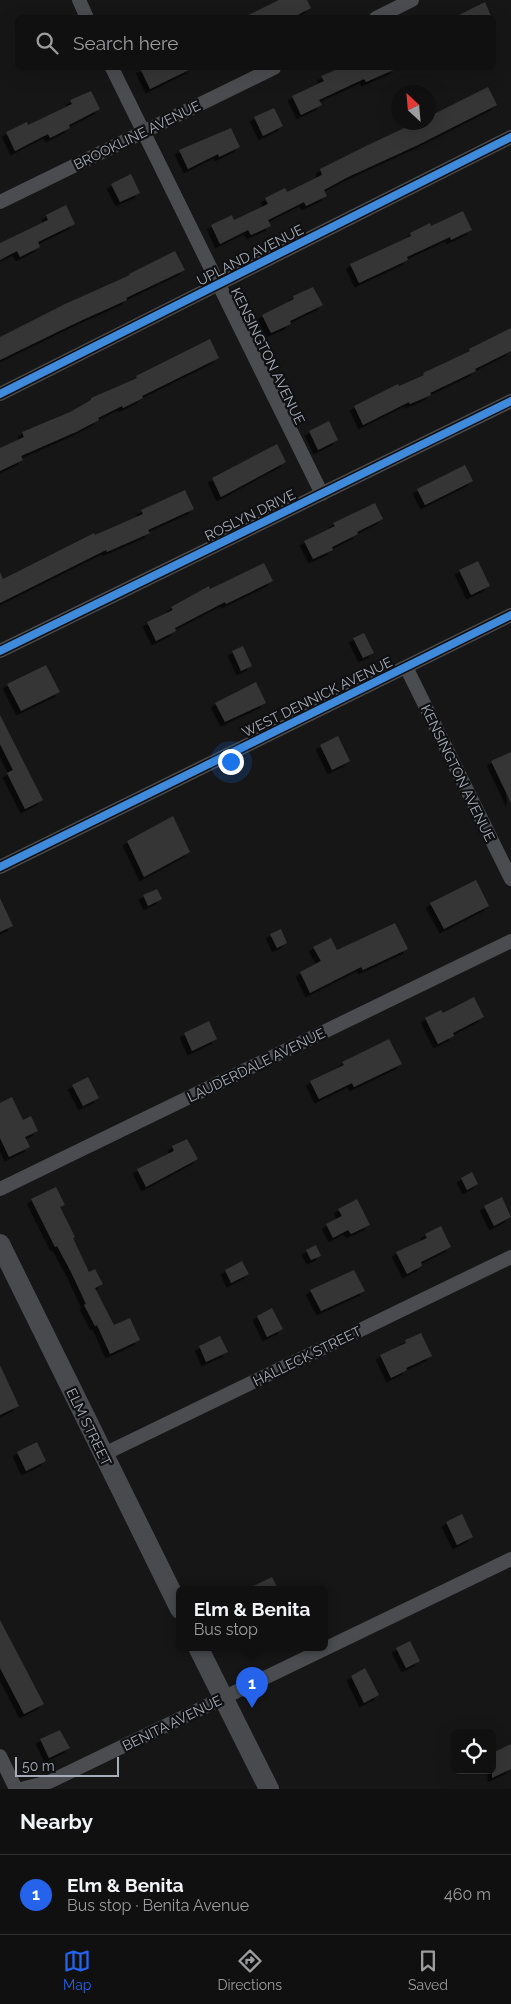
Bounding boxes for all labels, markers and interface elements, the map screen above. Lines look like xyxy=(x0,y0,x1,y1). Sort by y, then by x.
search box xyxy=(15,15,496,70)
icon: search xyxy=(33,29,61,57)
text: Search here xyxy=(73,32,179,54)
north arrow xyxy=(391,85,436,130)
street label: BROOKLINE AVENUE xyxy=(71,97,203,173)
street label: UPLAND AVENUE xyxy=(194,221,306,289)
street label: KENSINGTON AVENUE xyxy=(228,285,308,427)
street label: ROSLYN DRIVE xyxy=(202,486,298,544)
street label: WEST DENNICK AVENUE xyxy=(239,654,395,740)
street label: KENSINGTON AVENUE xyxy=(418,702,498,844)
your location xyxy=(218,749,244,775)
street label: LAUDERDALE AVENUE xyxy=(185,1025,327,1105)
street label: HALLECK STREET xyxy=(250,1323,364,1389)
street label: ELM STREET xyxy=(63,1386,115,1469)
popup xyxy=(176,1586,328,1651)
text: Elm & Benita xyxy=(194,1598,310,1620)
text: Bus stop xyxy=(194,1620,258,1639)
pin: 1 xyxy=(236,1667,268,1708)
street label: BENITA AVENUE xyxy=(120,1692,224,1754)
map controls xyxy=(451,1729,496,1774)
button: locate xyxy=(451,1729,496,1774)
scale bar xyxy=(15,1754,119,1777)
text: 50 m xyxy=(22,1758,55,1774)
text: Nearby xyxy=(20,1809,93,1834)
text: Elm & Benita xyxy=(67,1874,184,1896)
text: 1 xyxy=(32,1885,40,1904)
text: 460 m xyxy=(444,1885,491,1904)
text: Bus stop · Benita Avenue xyxy=(67,1896,249,1915)
tab: Map xyxy=(63,1947,91,1993)
tab: Directions xyxy=(217,1947,282,1993)
tab: Saved xyxy=(408,1947,448,1993)

